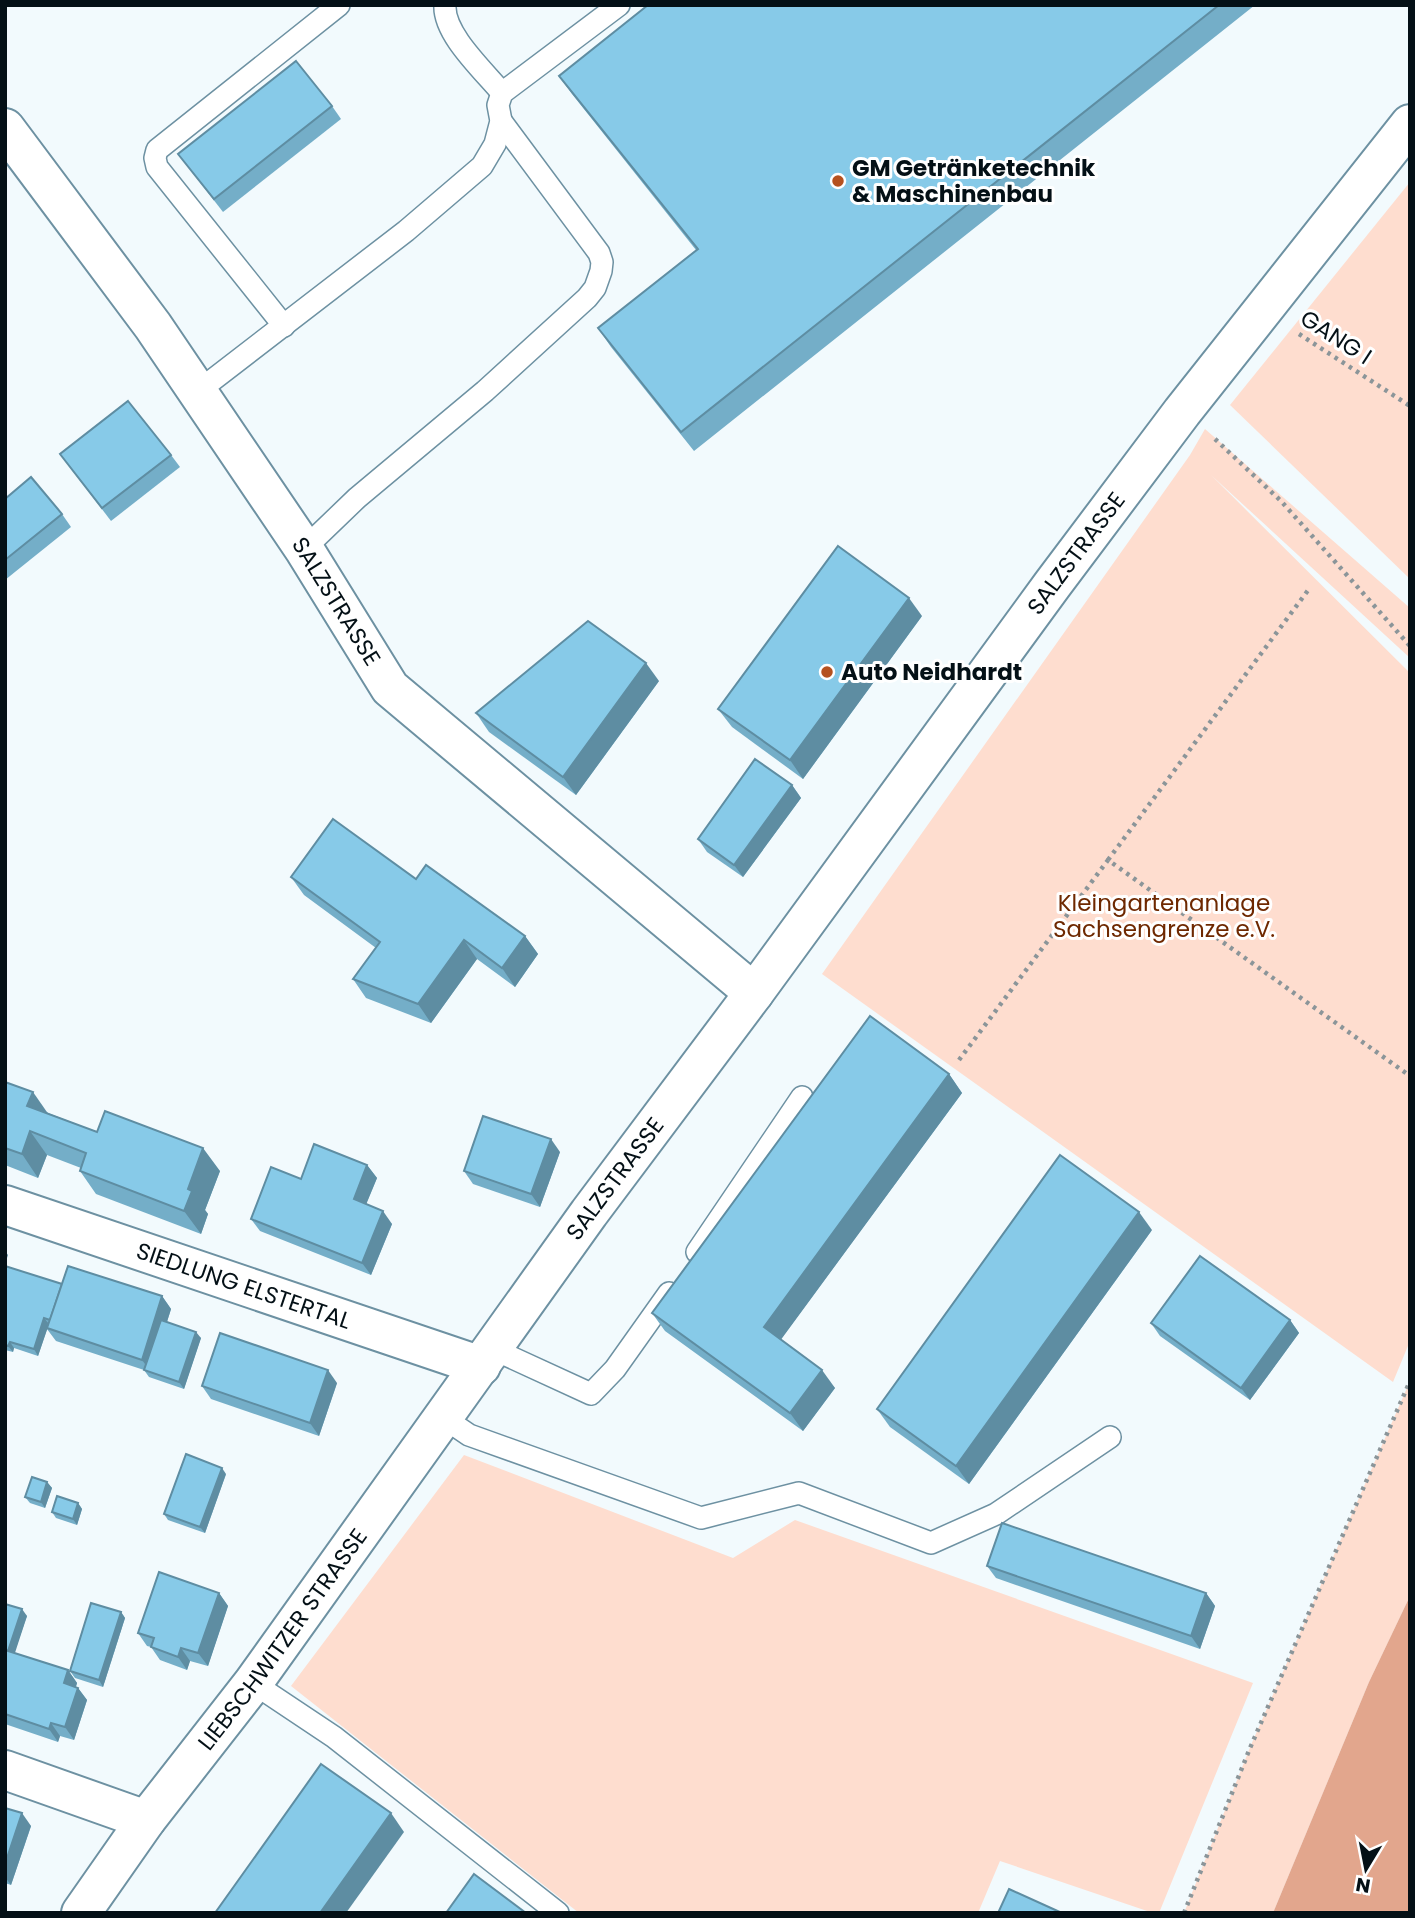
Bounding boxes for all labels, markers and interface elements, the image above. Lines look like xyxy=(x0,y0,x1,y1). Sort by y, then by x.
place label: GM Getränketechnik & Maschinenbau xyxy=(852,152,1096,210)
marker: GM Getränketechnik & Maschinenbau xyxy=(830,173,846,189)
street label: GANG I xyxy=(1294,302,1378,372)
street label: SALZSTRASSE xyxy=(1020,485,1132,621)
street label: SALZSTRASSE xyxy=(284,531,388,672)
place label: Auto Neidhardt xyxy=(841,656,1022,688)
marker: Auto Neidhardt xyxy=(819,664,835,680)
park label: Kleingartenanlage Sachsengrenze e.V. xyxy=(1053,887,1275,945)
street label: SALZSTRASSE xyxy=(559,1111,671,1247)
street label: SIEDLUNG ELSTERTAL xyxy=(132,1235,355,1337)
street label: LIEBSCHWITZER STRASSE xyxy=(190,1522,375,1757)
north arrow xyxy=(1331,1834,1401,1904)
text: N xyxy=(1354,1871,1373,1900)

